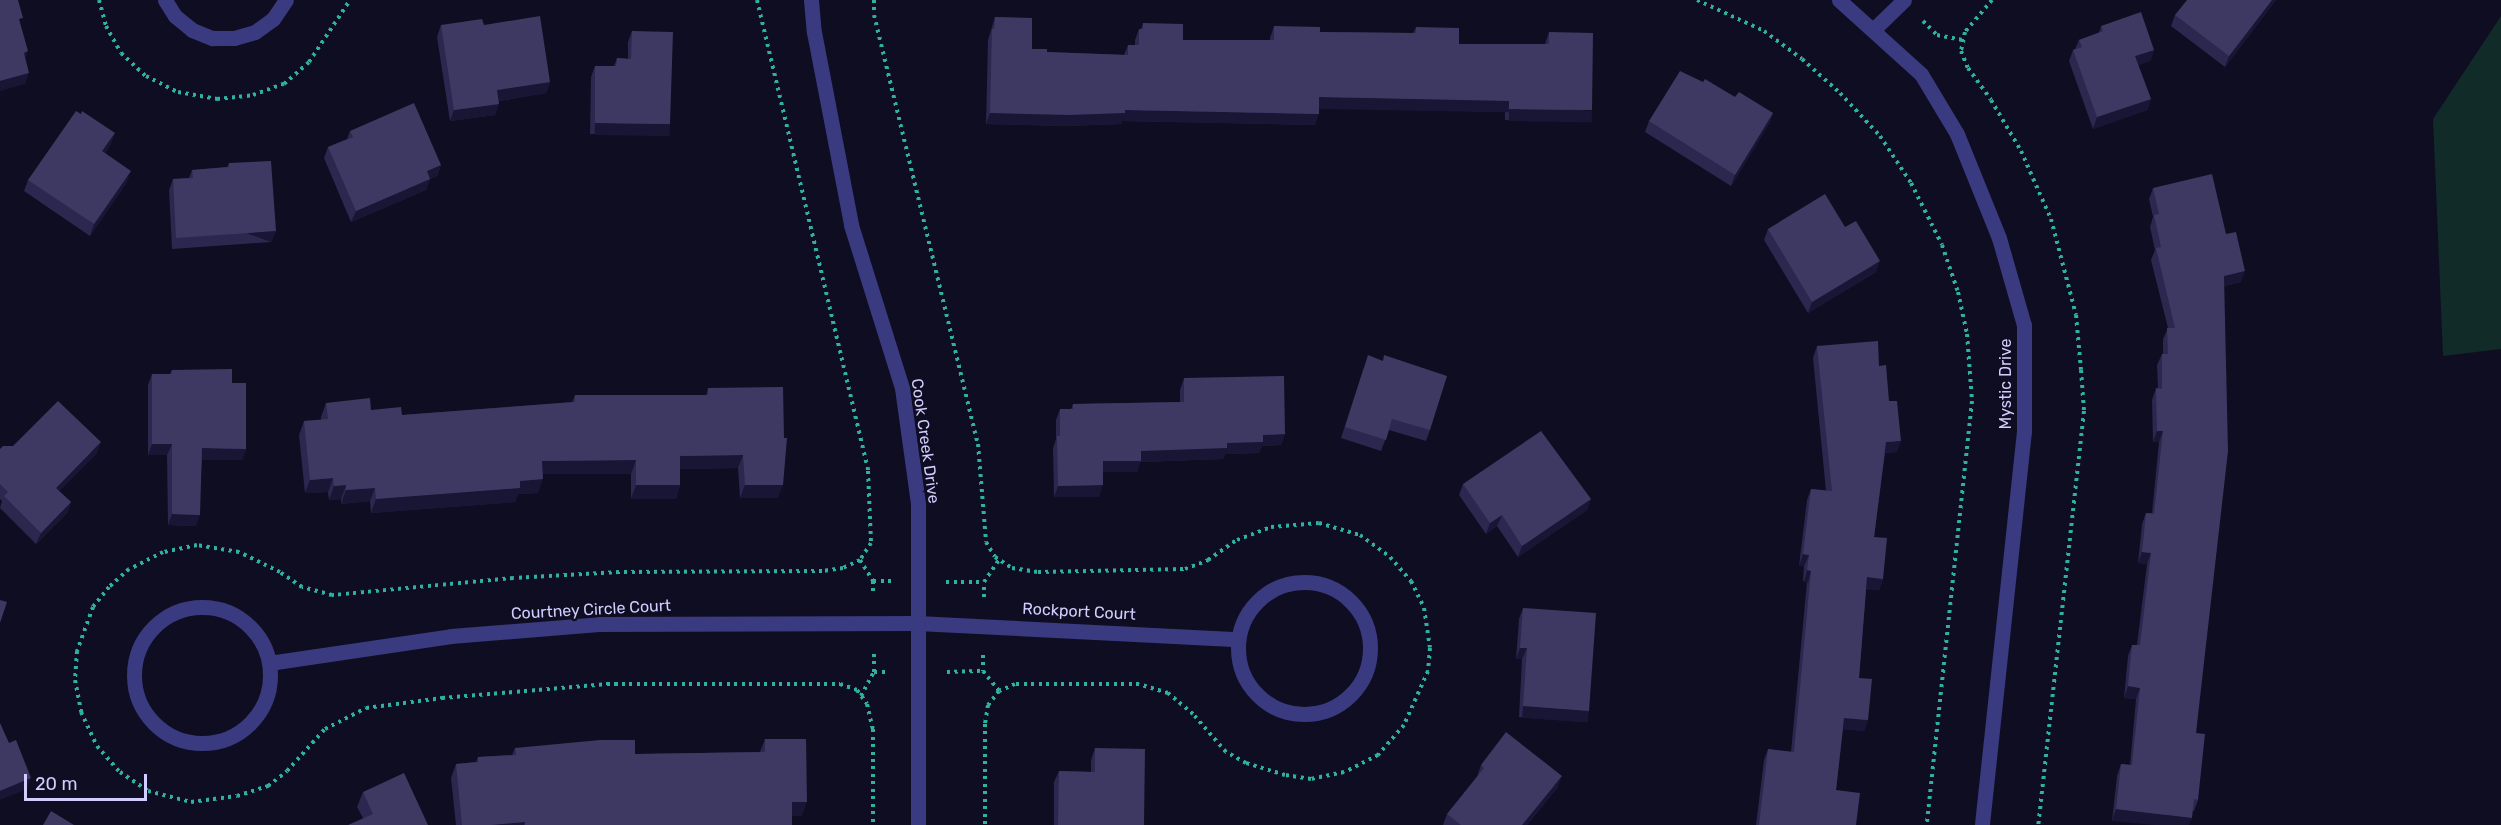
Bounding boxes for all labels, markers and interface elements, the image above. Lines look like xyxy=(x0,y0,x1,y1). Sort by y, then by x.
street label: Mystic Drive xyxy=(1996,339,2016,429)
street label: Cook Creek Drive xyxy=(907,377,943,505)
street label: Courtney Circle Court xyxy=(510,596,672,624)
street label: Rockport Court xyxy=(1022,599,1136,625)
scale bar xyxy=(27,762,150,800)
text: 20 m xyxy=(35,773,77,795)

